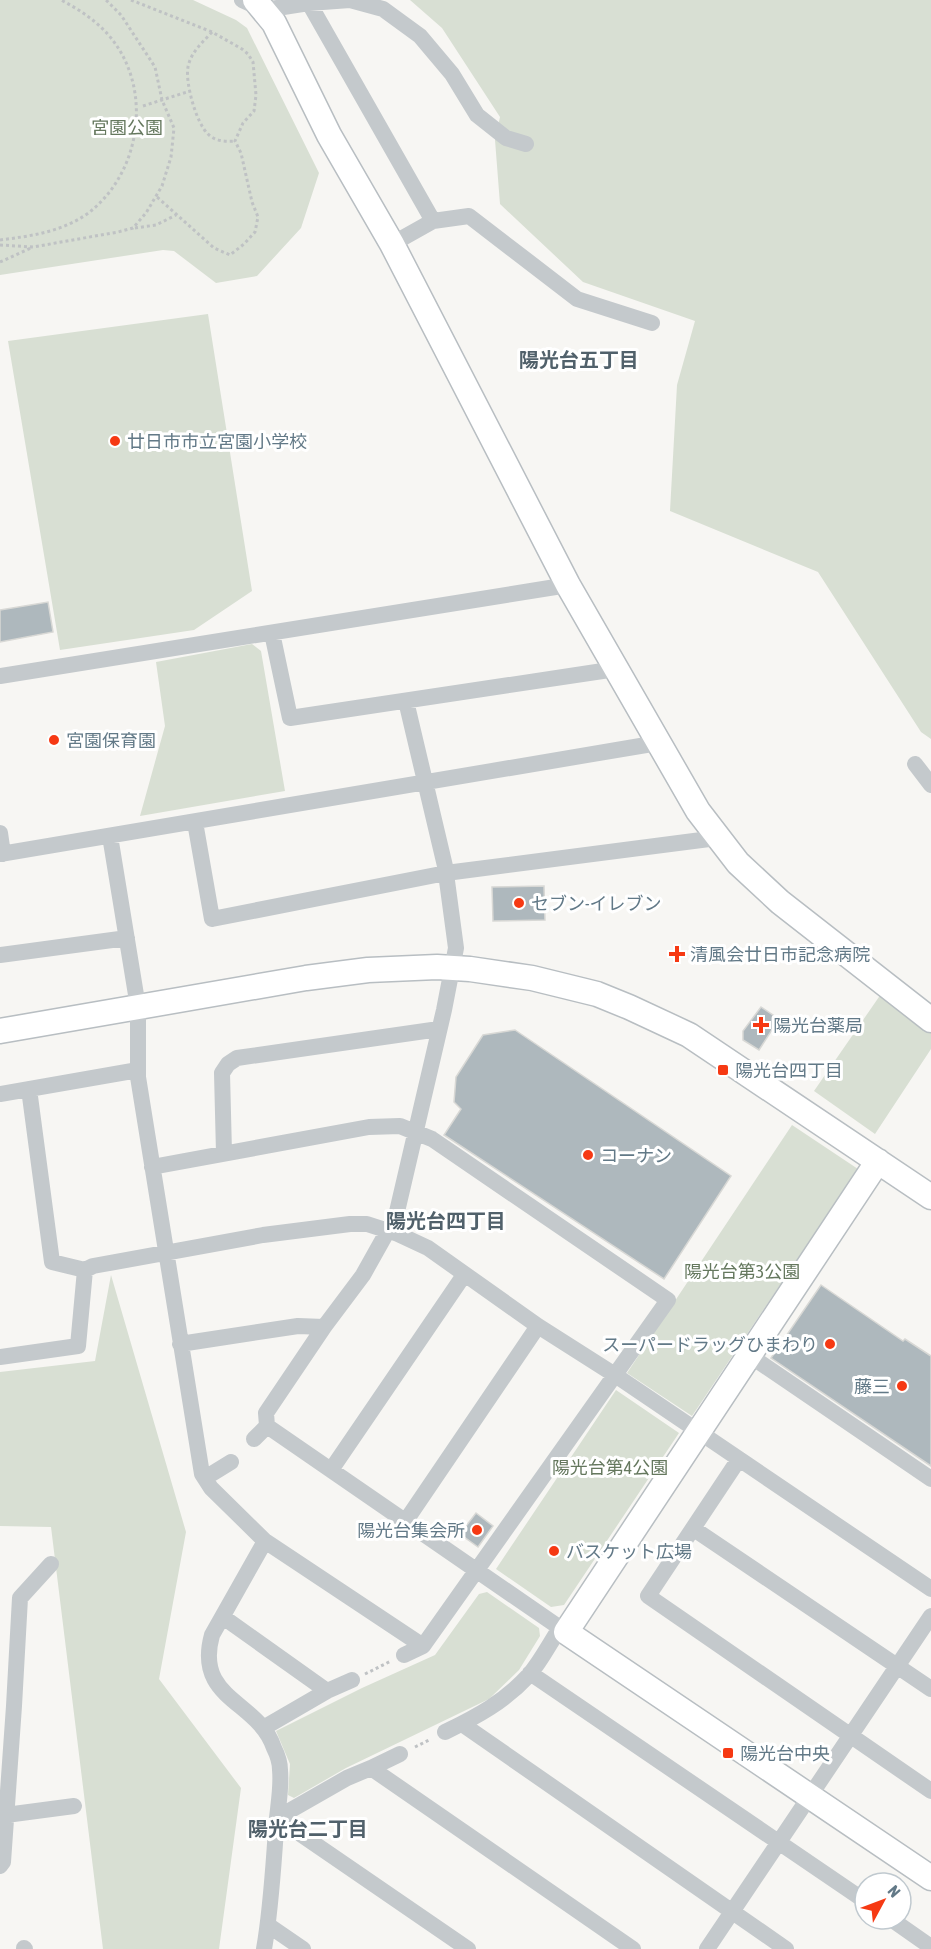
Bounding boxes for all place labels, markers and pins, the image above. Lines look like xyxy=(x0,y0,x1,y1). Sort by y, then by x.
place label: 廿日市市立宮園小学校 xyxy=(127,431,307,452)
marker: 廿日市市立宮園小学校 xyxy=(108,434,122,448)
place label: 宮園保育園 xyxy=(66,730,156,751)
marker: 宮園保育園 xyxy=(47,733,61,747)
place label: セブン-イレブン xyxy=(531,893,662,914)
marker: セブン-イレブン xyxy=(512,896,526,910)
place label: 清風会廿日市記念病院 xyxy=(690,944,870,965)
marker: 清風会廿日市記念病院 xyxy=(668,945,686,963)
place label: 陽光台薬局 xyxy=(773,1015,863,1036)
marker: 陽光台薬局 xyxy=(754,1018,768,1032)
place label: 陽光台四丁目 xyxy=(735,1060,843,1081)
marker: 陽光台四丁目 xyxy=(716,1063,730,1077)
place label: コーナン xyxy=(600,1145,672,1166)
marker: コーナン xyxy=(581,1148,595,1162)
place label: スーパードラッグひまわり xyxy=(602,1334,818,1355)
marker: スーパードラッグひまわり xyxy=(823,1337,837,1351)
place label: 藤三 xyxy=(854,1376,890,1397)
marker: 藤三 xyxy=(895,1379,909,1393)
place label: 陽光台集会所 xyxy=(357,1520,465,1541)
marker: 陽光台集会所 xyxy=(470,1523,484,1537)
place label: バスケット広場 xyxy=(566,1541,692,1562)
marker: バスケット広場 xyxy=(547,1544,561,1558)
place label: 陽光台中央 xyxy=(740,1743,830,1764)
marker: 陽光台中央 xyxy=(721,1746,735,1760)

